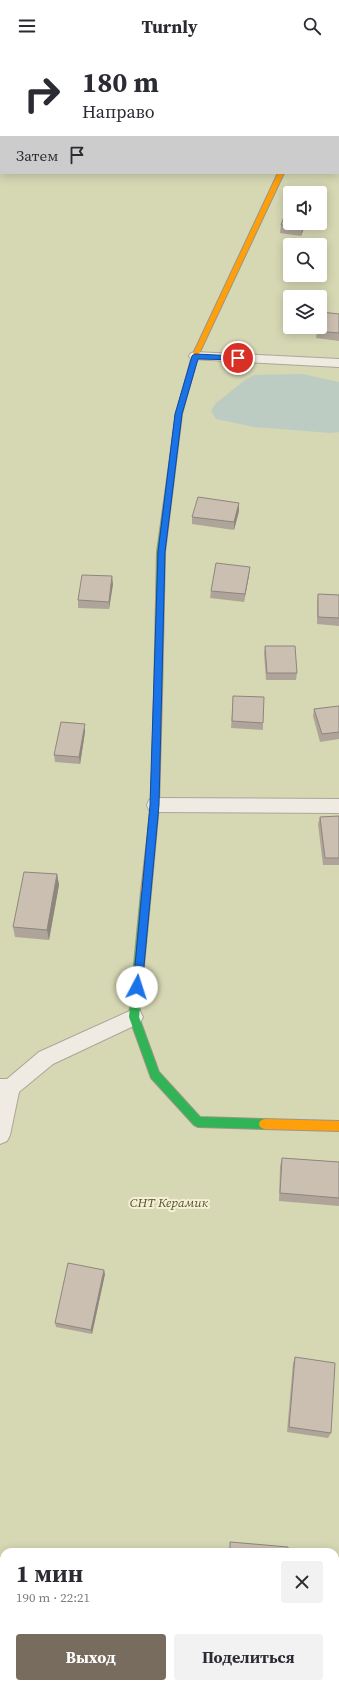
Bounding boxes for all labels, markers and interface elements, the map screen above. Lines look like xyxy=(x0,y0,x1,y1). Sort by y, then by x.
text: Turnly xyxy=(141,14,198,39)
icon: menu xyxy=(16,15,38,37)
icon: search xyxy=(301,15,323,37)
text: 180 m xyxy=(82,63,159,101)
icon: right xyxy=(16,68,68,120)
text: Направо xyxy=(82,99,155,124)
icon: arrive xyxy=(66,144,88,166)
text: Затем xyxy=(16,145,58,166)
map controls xyxy=(283,186,327,334)
button: sound xyxy=(283,186,327,230)
button: search xyxy=(283,238,327,282)
button: layers xyxy=(283,290,327,334)
pin xyxy=(221,341,255,375)
icon: arrive xyxy=(227,347,249,369)
position arrow xyxy=(116,966,158,1008)
park label: СНТ Керамик xyxy=(130,1194,209,1211)
text: 1 мин xyxy=(16,1557,83,1590)
button: close xyxy=(281,1561,323,1603)
text: 190 m · 22:21 xyxy=(16,1589,90,1606)
button: Выход xyxy=(16,1634,166,1680)
button: Поделиться xyxy=(174,1634,323,1680)

